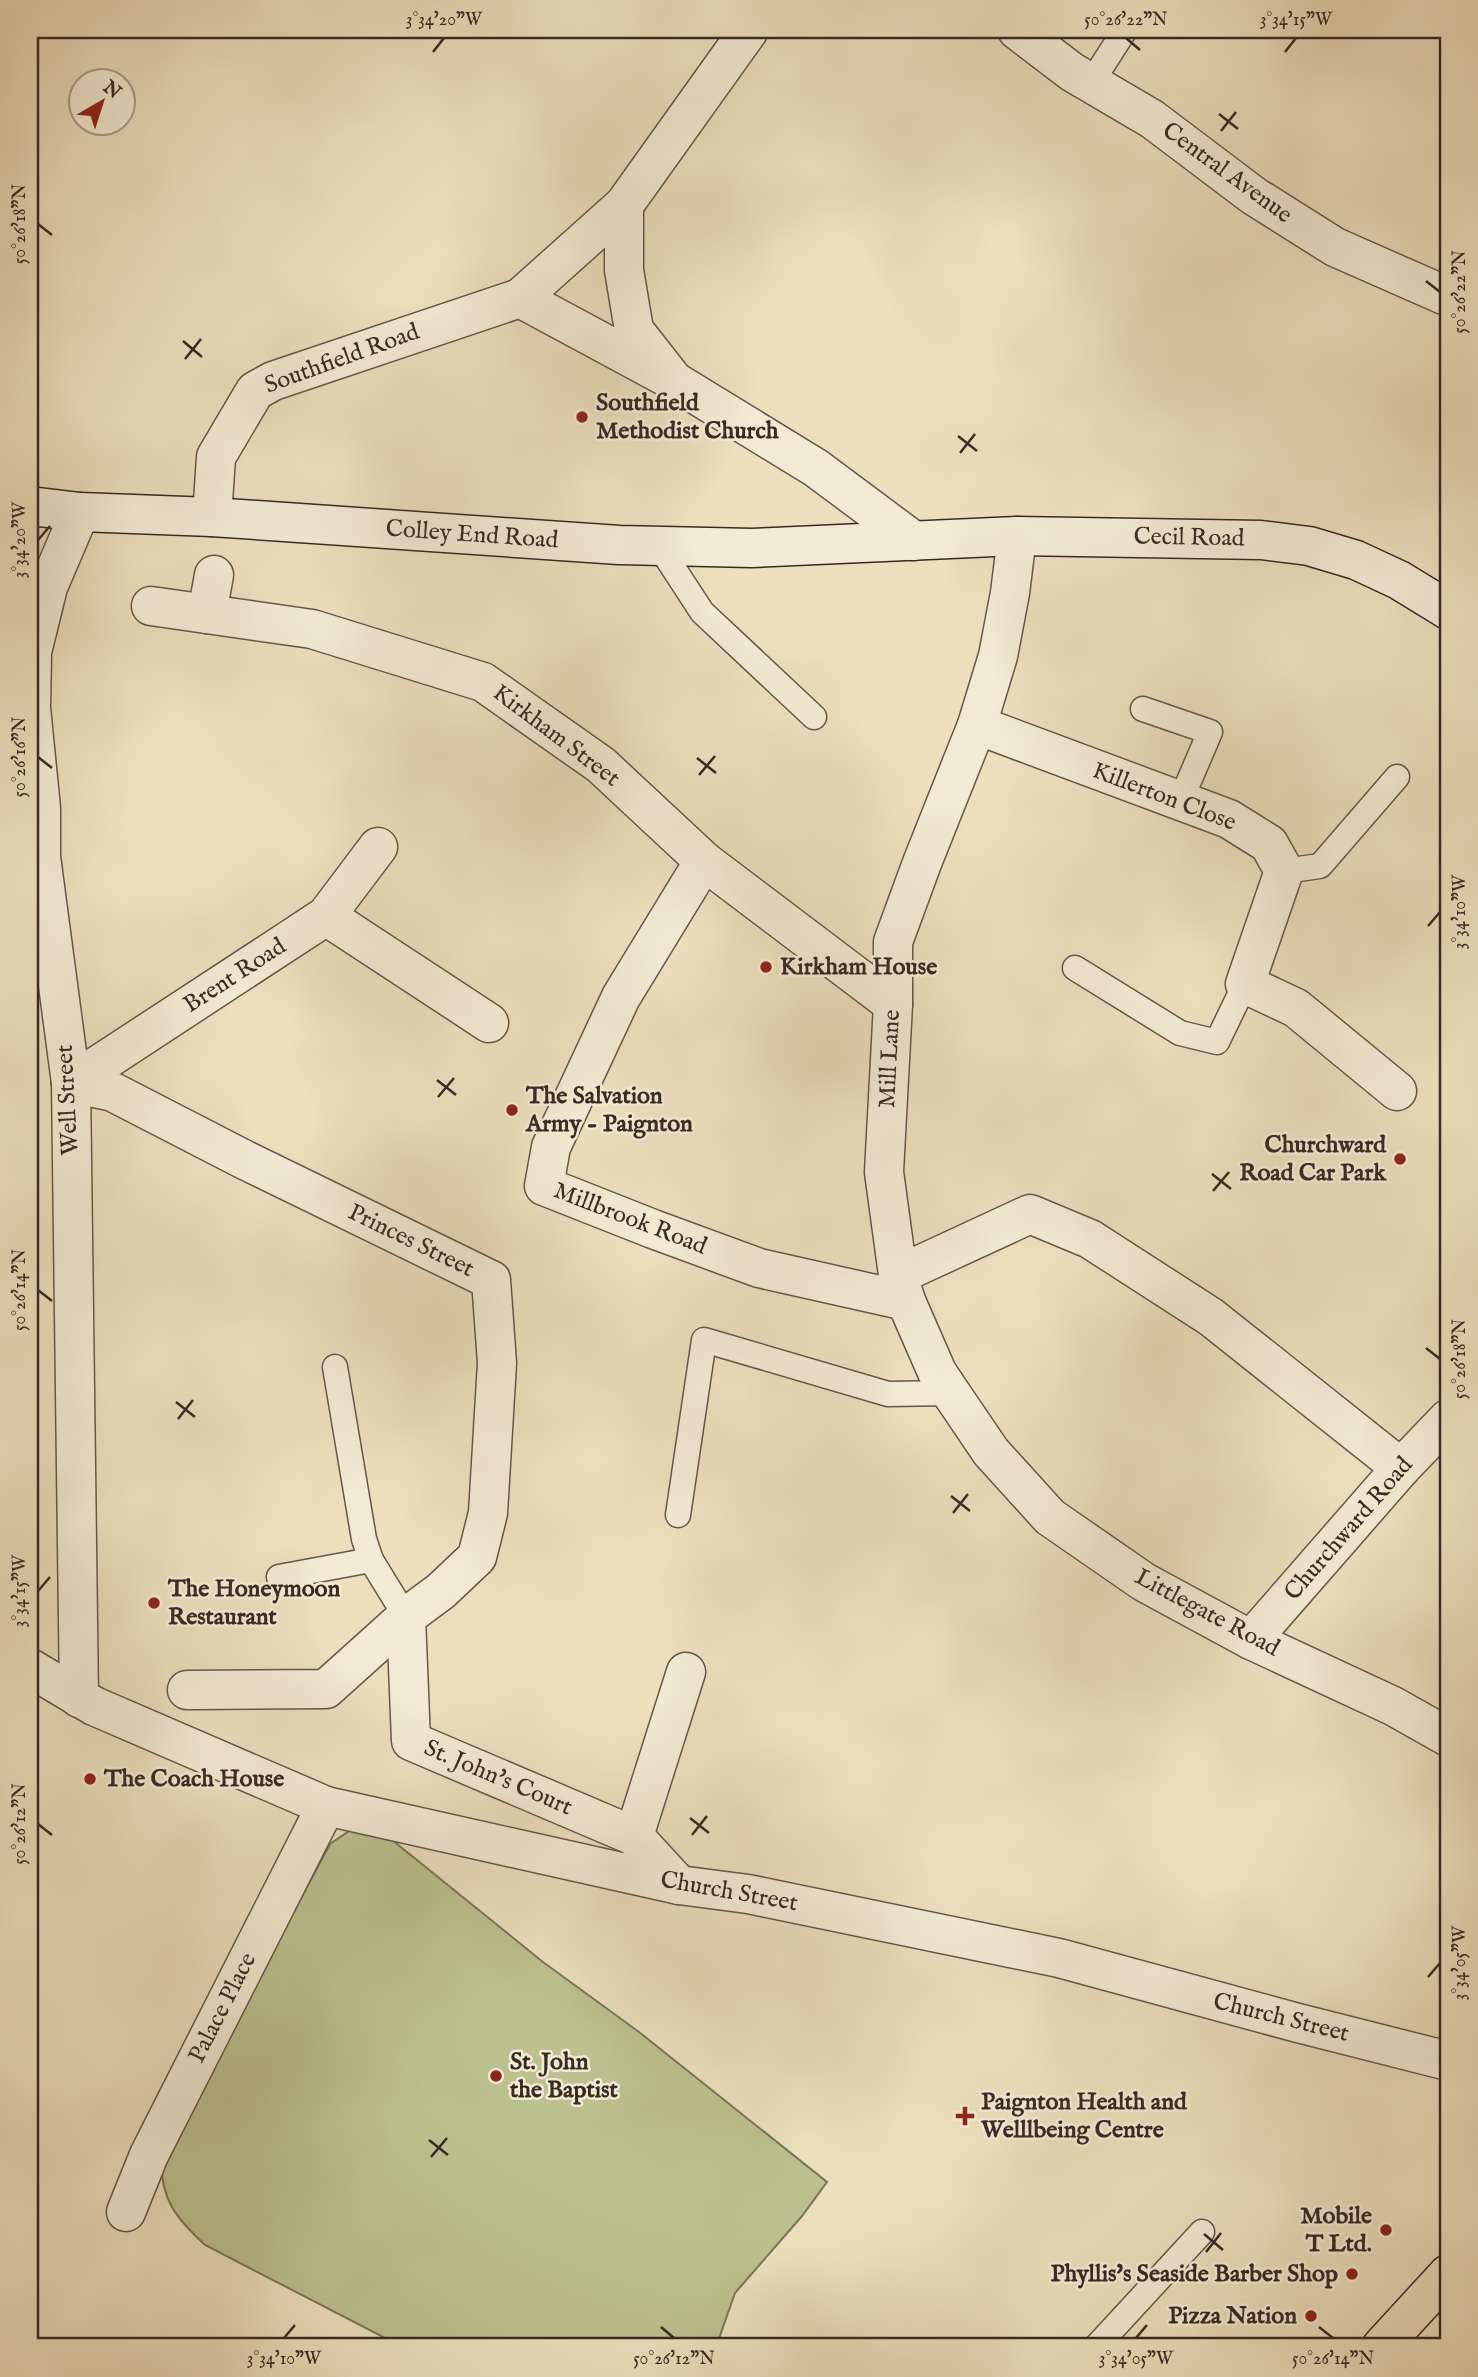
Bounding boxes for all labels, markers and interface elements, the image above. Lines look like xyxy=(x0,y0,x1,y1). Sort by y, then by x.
text: 3°34'20"W xyxy=(406,9,483,32)
text: 50°26'22"N xyxy=(1084,9,1168,32)
text: 3°34'15"W xyxy=(1260,9,1333,32)
north arrow xyxy=(66,66,136,136)
text: N xyxy=(97,75,126,105)
street label: Central Avenue xyxy=(1156,115,1298,231)
text: 50°26'18"N xyxy=(9,183,32,264)
text: 50°26'22"N xyxy=(1449,250,1472,334)
street label: Southfield Road xyxy=(260,317,424,401)
place label: Southfield Methodist Church xyxy=(596,388,779,447)
marker: Southfield Methodist Church xyxy=(574,409,590,425)
text: 3°34'20"W xyxy=(9,501,32,578)
street label: Colley End Road xyxy=(385,514,559,557)
street label: Cecil Road xyxy=(1133,522,1245,554)
street label: Kirkham Street xyxy=(486,678,626,794)
text: 50°26'16"N xyxy=(9,716,32,797)
street label: Killerton Close xyxy=(1088,755,1240,839)
text: 3°34'10"W xyxy=(1449,874,1472,949)
street label: Brent Road xyxy=(178,931,292,1021)
place label: Kirkham House xyxy=(780,952,937,983)
marker: Kirkham House xyxy=(758,959,774,975)
street label: Mill Lane xyxy=(872,1009,908,1109)
street label: Well Street xyxy=(50,1044,86,1156)
place label: The Salvation Army - Paignton xyxy=(525,1081,693,1140)
marker: The Salvation Army - Paignton xyxy=(504,1102,520,1118)
place label: Churchward Road Car Park xyxy=(1239,1130,1387,1189)
marker: Churchward Road Car Park xyxy=(1392,1151,1408,1167)
street label: Millbrook Road xyxy=(549,1176,711,1263)
street label: Princes Street xyxy=(343,1197,479,1285)
text: 50°26'14"N xyxy=(9,1249,32,1331)
text: 50°26'18"N xyxy=(1449,1318,1472,1399)
street label: Churchward Road xyxy=(1278,1450,1420,1607)
text: 3°34'15"W xyxy=(9,1554,32,1627)
street label: Littlegate Road xyxy=(1129,1562,1285,1664)
place label: The Honeymoon Restaurant xyxy=(167,1574,340,1633)
marker: The Honeymoon Restaurant xyxy=(146,1595,162,1611)
street label: St. John's Court xyxy=(419,1733,577,1823)
place label: The Coach House xyxy=(103,1764,284,1795)
marker: The Coach House xyxy=(82,1771,98,1787)
text: 50°26'12"N xyxy=(9,1783,32,1865)
street label: Church Street xyxy=(658,1865,800,1919)
text: 3°34'05"W xyxy=(1449,1925,1472,2000)
street label: Palace Place xyxy=(182,1948,264,2068)
street label: Church Street xyxy=(1210,1986,1352,2050)
place label: St. John the Baptist xyxy=(510,2047,619,2106)
marker: St. John the Baptist xyxy=(488,2068,504,2084)
place label: Paignton Health and Welllbeing Centre xyxy=(980,2087,1188,2146)
marker: Paignton Health and Welllbeing Centre xyxy=(955,2106,975,2126)
place label: Mobile T Ltd. xyxy=(1300,2201,1372,2260)
marker: Mobile T Ltd. xyxy=(1378,2222,1394,2238)
place label: Phyllis's Seaside Barber Shop xyxy=(1051,2259,1338,2290)
marker: Phyllis's Seaside Barber Shop xyxy=(1344,2266,1360,2282)
place label: Pizza Nation xyxy=(1168,2301,1297,2332)
marker: Pizza Nation xyxy=(1303,2308,1319,2324)
text: 3°34'10"W xyxy=(247,2348,322,2371)
text: 50°26'12"N xyxy=(633,2348,715,2371)
text: 3°34'05"W xyxy=(1099,2348,1174,2371)
text: 50°26'14"N xyxy=(1292,2348,1374,2371)

